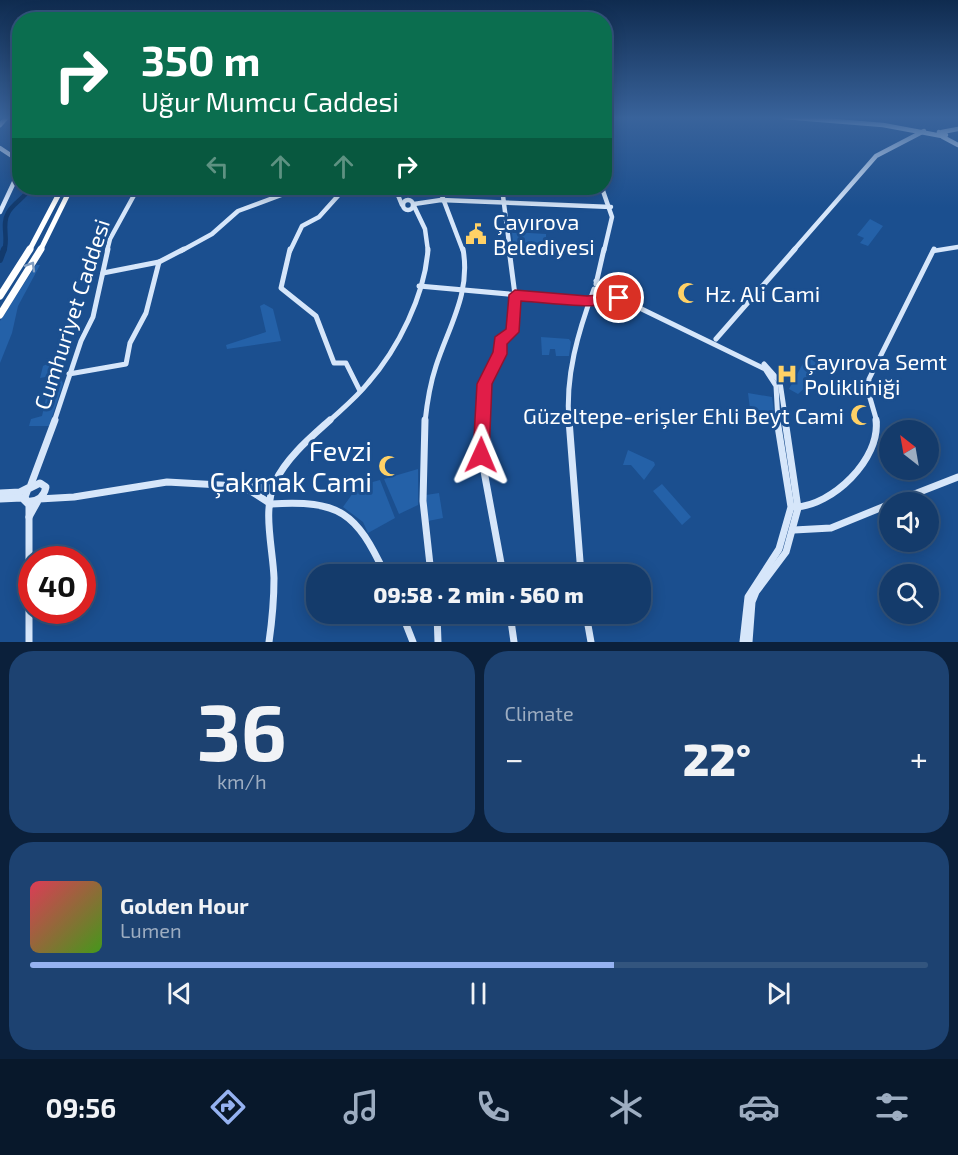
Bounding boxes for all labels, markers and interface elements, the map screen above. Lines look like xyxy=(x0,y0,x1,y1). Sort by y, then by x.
text: 350 m xyxy=(141,34,261,84)
icon: right xyxy=(42,36,120,114)
text: Uğur Mumcu Caddesi xyxy=(141,85,399,117)
icon: left xyxy=(201,150,234,183)
icon: ahead xyxy=(264,150,297,183)
icon: ahead xyxy=(327,150,360,183)
icon: right xyxy=(390,150,423,183)
place label: Çayırova Belediyesi xyxy=(493,208,595,259)
street label: Cumhuriyet Caddesi xyxy=(28,215,114,413)
public building icon: Çayırova Belediyesi xyxy=(464,222,488,246)
one-way arrow xyxy=(24,262,36,272)
pin xyxy=(593,272,644,323)
place label: Hz. Ali Cami xyxy=(705,280,820,306)
icon: arrive xyxy=(602,281,635,314)
mosque icon: Hz. Ali Cami xyxy=(676,281,700,305)
place label: Çayırova Semt Polikliniği xyxy=(804,348,947,399)
hospital icon: Çayırova Semt Polikliniği xyxy=(775,362,799,386)
place label: Güzeltepe-erişler Ehli Beyt Cami xyxy=(523,402,844,430)
mosque icon: Güzeltepe-erişler Ehli Beyt Cami xyxy=(849,403,873,427)
north arrow xyxy=(879,420,939,480)
map controls xyxy=(879,420,939,624)
position arrow xyxy=(449,423,513,487)
place label: Fevzi Çakmak Cami xyxy=(210,434,372,499)
mosque icon: Fevzi Çakmak Cami xyxy=(377,454,401,478)
button: sound xyxy=(879,492,939,552)
speed limit sign: 40 xyxy=(18,546,96,624)
button: search xyxy=(879,564,939,624)
text: 09:58 · 2 min · 560 m xyxy=(373,581,584,607)
text: 36 xyxy=(197,683,287,777)
text: Climate xyxy=(505,701,574,725)
text: 22° xyxy=(683,731,751,785)
text: − xyxy=(505,738,524,778)
text: + xyxy=(910,738,928,778)
text: km/h xyxy=(217,769,267,793)
text: Golden Hour xyxy=(120,892,249,918)
text: Lumen xyxy=(120,918,182,942)
icon: previous xyxy=(163,977,196,1010)
icon: pause xyxy=(462,977,495,1010)
icon: next xyxy=(762,977,795,1010)
icon: directions xyxy=(207,1086,249,1128)
icon: music xyxy=(340,1086,382,1128)
icon: phone xyxy=(472,1086,514,1128)
icon: climate xyxy=(605,1086,647,1128)
icon: car xyxy=(738,1086,780,1128)
icon: filters xyxy=(871,1086,913,1128)
text: 09:56 xyxy=(45,1091,116,1123)

